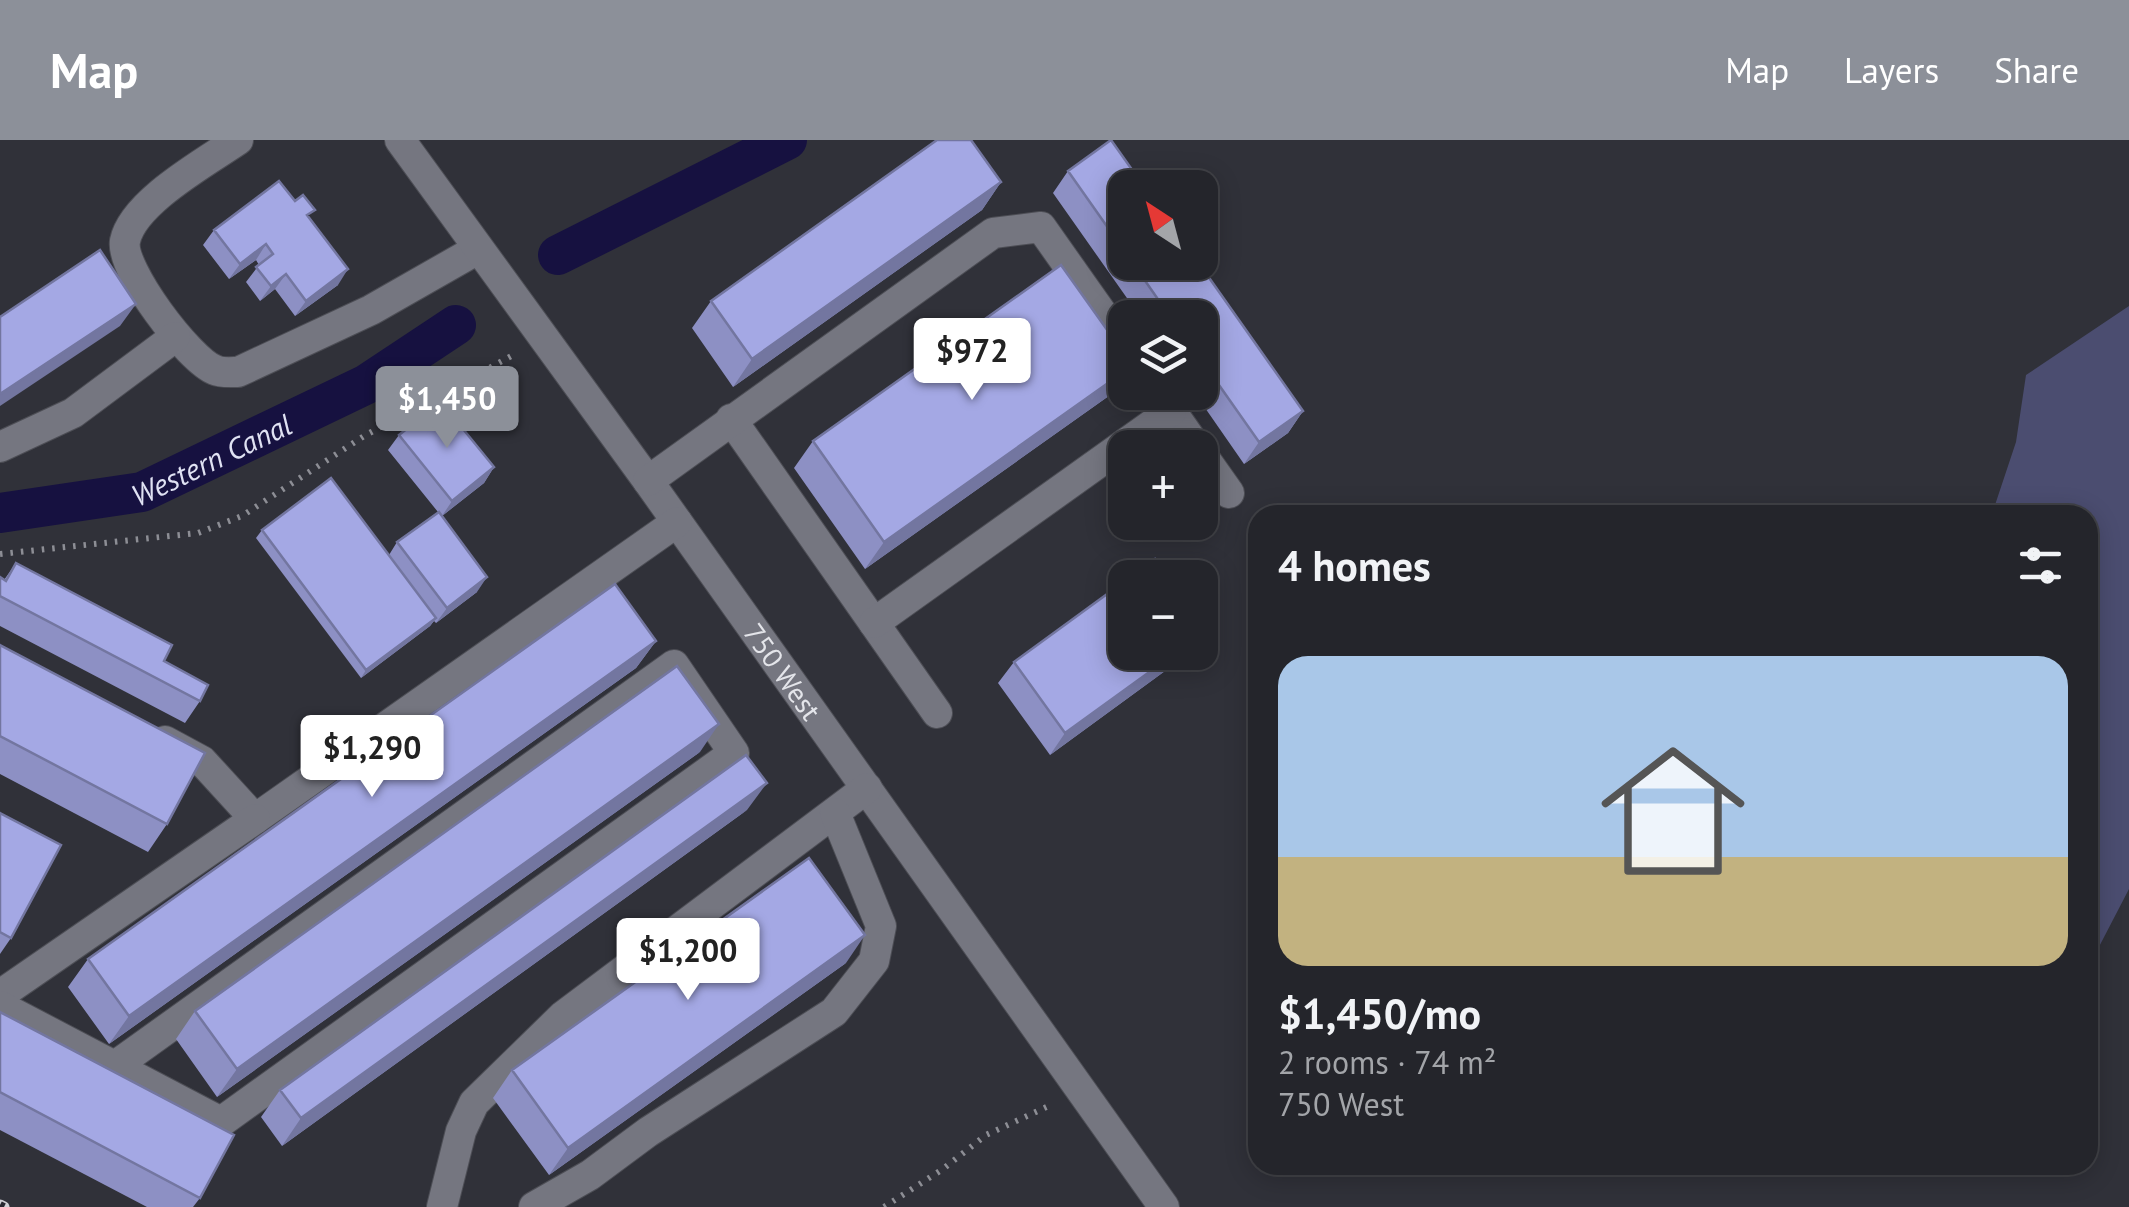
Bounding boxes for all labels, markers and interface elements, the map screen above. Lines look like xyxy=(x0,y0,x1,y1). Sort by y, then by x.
text: Map xyxy=(50,39,138,101)
text: Map xyxy=(1725,47,1789,93)
text: Layers xyxy=(1844,47,1939,93)
text: Share xyxy=(1994,47,2079,93)
north arrow xyxy=(1108,170,1218,280)
map controls xyxy=(1108,170,1218,670)
button: layers xyxy=(1108,300,1218,410)
pin: $972 xyxy=(913,318,1031,403)
text: $972 xyxy=(936,329,1008,371)
pin: $1,450 xyxy=(366,366,528,451)
text: $1,450 xyxy=(398,377,496,419)
water label: Western Canal xyxy=(124,404,298,514)
button: + xyxy=(1108,430,1218,540)
text: 4 homes xyxy=(1278,538,1431,593)
icon: filters xyxy=(2013,538,2068,593)
button: − xyxy=(1108,560,1218,670)
street label: 750 West xyxy=(736,616,831,727)
pin: $1,290 xyxy=(291,715,453,800)
icon: home xyxy=(1583,721,1763,901)
text: $1,290 xyxy=(323,726,421,768)
pin: $1,200 xyxy=(607,918,769,1003)
text: $1,200 xyxy=(639,929,737,971)
text: $1,450/mo xyxy=(1278,986,1481,1041)
text: 2 rooms · 74 m² xyxy=(1278,1041,1496,1083)
text: 750 West xyxy=(1278,1083,1404,1125)

